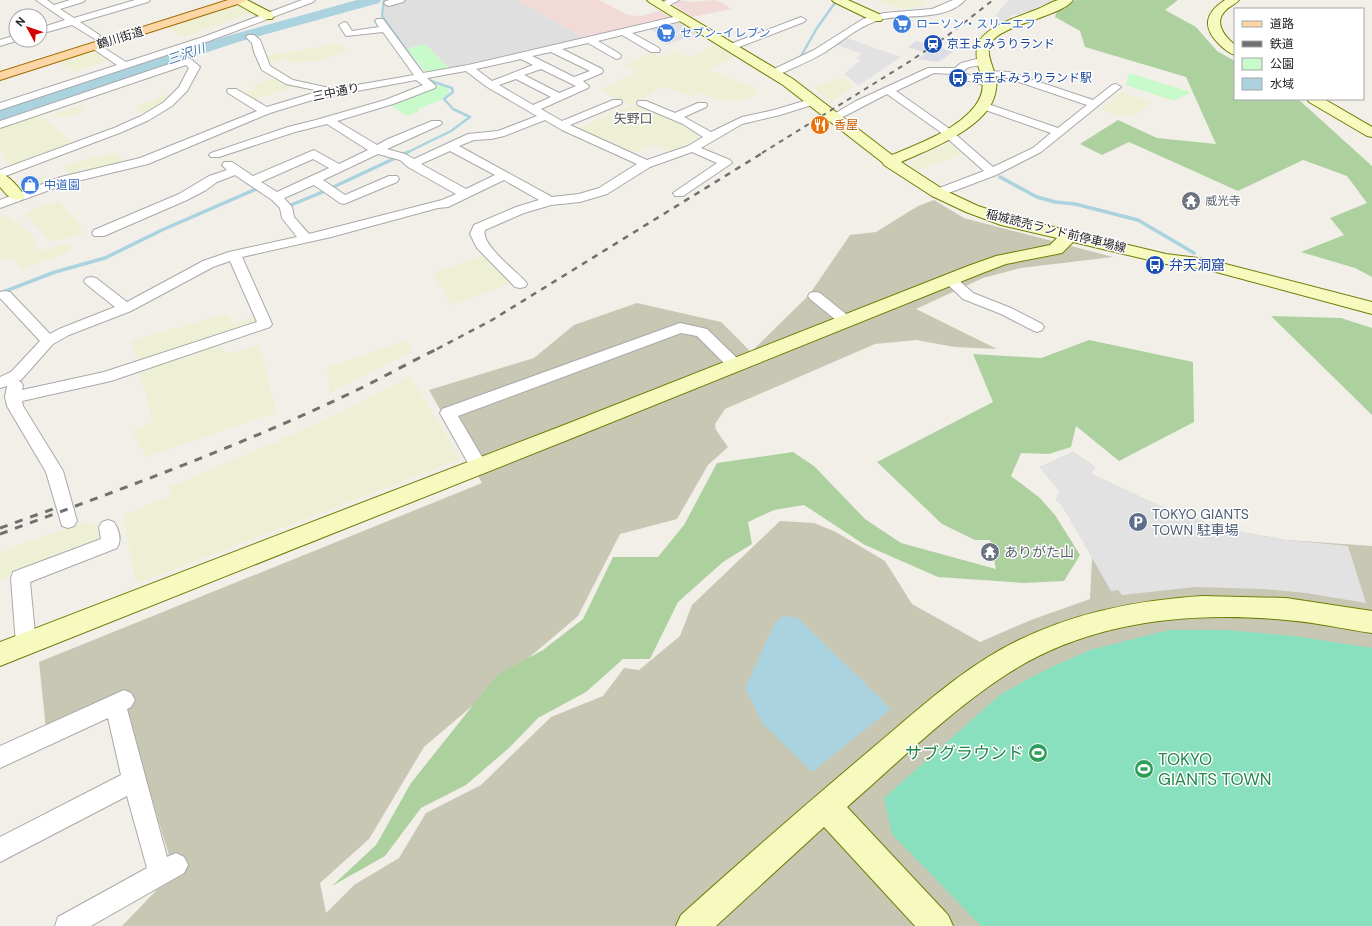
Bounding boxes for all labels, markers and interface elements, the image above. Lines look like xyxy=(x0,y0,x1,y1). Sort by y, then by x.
north arrow xyxy=(8,8,48,48)
legend xyxy=(1234,8,1364,100)
supermarket icon: ローソン・スリーエフ xyxy=(891,13,913,35)
text: N xyxy=(12,14,28,29)
place label: ローソン・スリーエフ xyxy=(916,16,1036,32)
text: 道路 xyxy=(1270,16,1294,32)
supermarket icon: セブン-イレブン xyxy=(655,22,677,44)
street label: 鶴川街道 xyxy=(95,23,145,53)
place label: セブン-イレブン xyxy=(680,25,771,41)
station icon: 京王よみうりランド xyxy=(922,33,944,55)
place label: 京王よみうりランド xyxy=(947,36,1055,52)
text: 鉄道 xyxy=(1270,36,1294,52)
water label: 三沢川 xyxy=(165,39,209,68)
text: 公園 xyxy=(1270,56,1294,72)
bus stop icon: 京王よみうりランド駅 xyxy=(947,67,969,89)
place label: 京王よみうりランド駅 xyxy=(972,70,1092,86)
text: 水域 xyxy=(1270,76,1294,92)
street label: 三中通り xyxy=(311,79,361,105)
district label: 矢野口 xyxy=(613,110,653,127)
restaurant icon: 香屋 xyxy=(809,114,831,136)
place label: 香屋 xyxy=(834,117,858,133)
shop icon: 中道園 xyxy=(19,174,41,196)
place label: 中道園 xyxy=(44,177,80,193)
temple icon: 威光寺 xyxy=(1180,190,1202,212)
place label: 威光寺 xyxy=(1205,193,1241,209)
street label: 稲城読売ランド前停車場線 xyxy=(984,206,1128,256)
bus stop icon: 弁天洞窟 xyxy=(1144,254,1166,276)
place label: 弁天洞窟 xyxy=(1169,256,1225,274)
place label: TOKYO GIANTS TOWN 駐車場 xyxy=(1152,505,1249,539)
parking icon: TOKYO GIANTS TOWN 駐車場 xyxy=(1127,511,1149,533)
temple icon: ありがた山 xyxy=(979,541,1001,563)
place label: ありがた山 xyxy=(1004,543,1074,561)
place label: サブグラウンド xyxy=(905,742,1024,764)
sports icon: サブグラウンド xyxy=(1027,742,1049,764)
place label: TOKYO GIANTS TOWN xyxy=(1158,748,1271,790)
sports icon: TOKYO GIANTS TOWN xyxy=(1133,758,1155,780)

